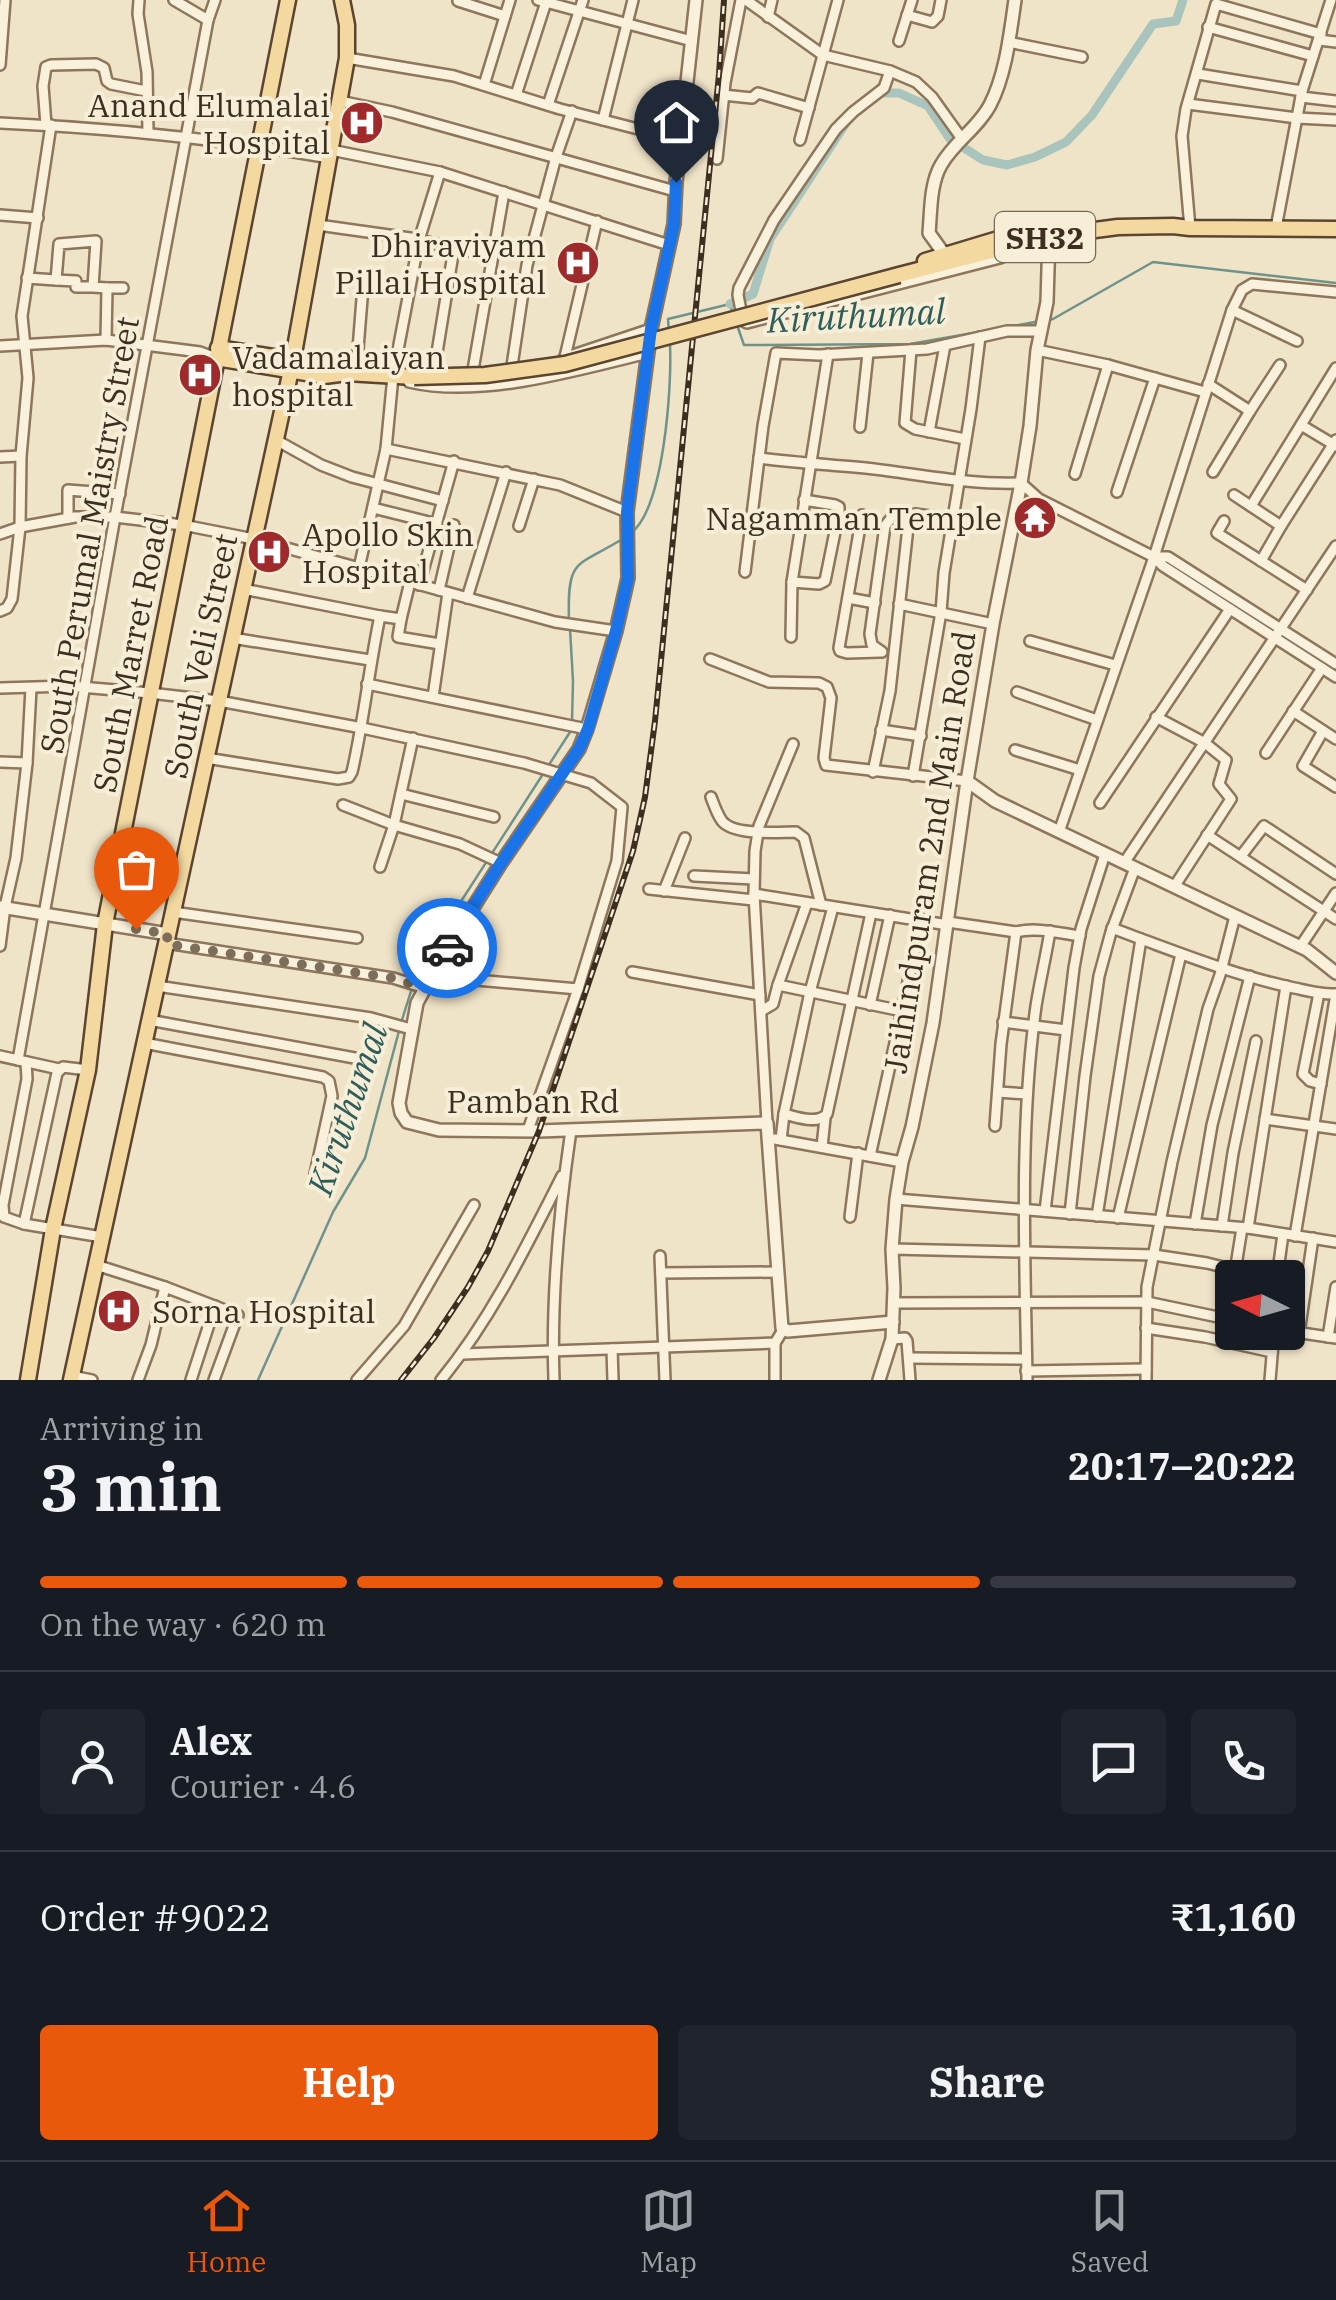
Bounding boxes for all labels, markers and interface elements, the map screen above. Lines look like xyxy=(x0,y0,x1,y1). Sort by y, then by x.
pin xyxy=(634,80,719,183)
place label: Anand Elumalai Hospital xyxy=(88,84,330,163)
icon: home xyxy=(649,95,704,150)
hospital icon: Anand Elumalai Hospital xyxy=(339,100,385,146)
road number: SH32 xyxy=(995,212,1095,262)
place label: Dhiraviyam Pillai Hospital xyxy=(335,224,546,303)
hospital icon: Dhiraviyam Pillai Hospital xyxy=(555,240,601,286)
water label: Kiruthumal xyxy=(765,287,947,343)
street label: South Perumal Maistry Street xyxy=(30,313,148,757)
place label: Vadamalaiyan hospital xyxy=(232,336,445,415)
hospital icon: Vadamalaiyan hospital xyxy=(177,352,223,398)
temple icon: Nagamman Temple xyxy=(1012,495,1058,541)
place label: Nagamman Temple xyxy=(705,497,1002,539)
street label: South Marret Road xyxy=(83,512,177,796)
place label: Apollo Skin Hospital xyxy=(302,513,474,592)
hospital icon: Apollo Skin Hospital xyxy=(246,529,292,575)
street label: South Veli Street xyxy=(154,530,246,782)
street label: Jaihindpuram 2nd Main Road xyxy=(873,628,985,1076)
pin xyxy=(94,827,179,930)
icon: bag xyxy=(109,842,164,897)
courier xyxy=(397,898,497,998)
icon: car xyxy=(420,921,475,976)
water label: Kiruthumal xyxy=(296,1016,398,1202)
street label: Pamban Rd xyxy=(447,1080,619,1122)
north arrow xyxy=(1215,1260,1305,1350)
map controls xyxy=(1215,1260,1305,1350)
hospital icon: Sorna Hospital xyxy=(96,1288,142,1334)
place label: Sorna Hospital xyxy=(152,1290,375,1332)
text: Arriving in xyxy=(40,1407,203,1449)
text: 20:17–20:22 xyxy=(1068,1441,1296,1490)
text: 3 min xyxy=(40,1444,222,1529)
text: On the way · 620 m xyxy=(40,1603,326,1645)
button: person xyxy=(40,1709,145,1814)
button: chat xyxy=(1061,1709,1166,1814)
button: phone xyxy=(1191,1709,1296,1814)
text: Alex xyxy=(170,1716,252,1765)
text: Courier · 4.6 xyxy=(170,1765,356,1807)
text: Order #9022 xyxy=(40,1892,271,1941)
text: ₹1,160 xyxy=(1170,1892,1296,1941)
button: Help xyxy=(40,2025,658,2140)
button: Share xyxy=(678,2025,1296,2140)
tab: Home xyxy=(187,2183,266,2280)
tab: Map xyxy=(640,2183,697,2280)
tab: Saved xyxy=(1071,2183,1149,2280)

